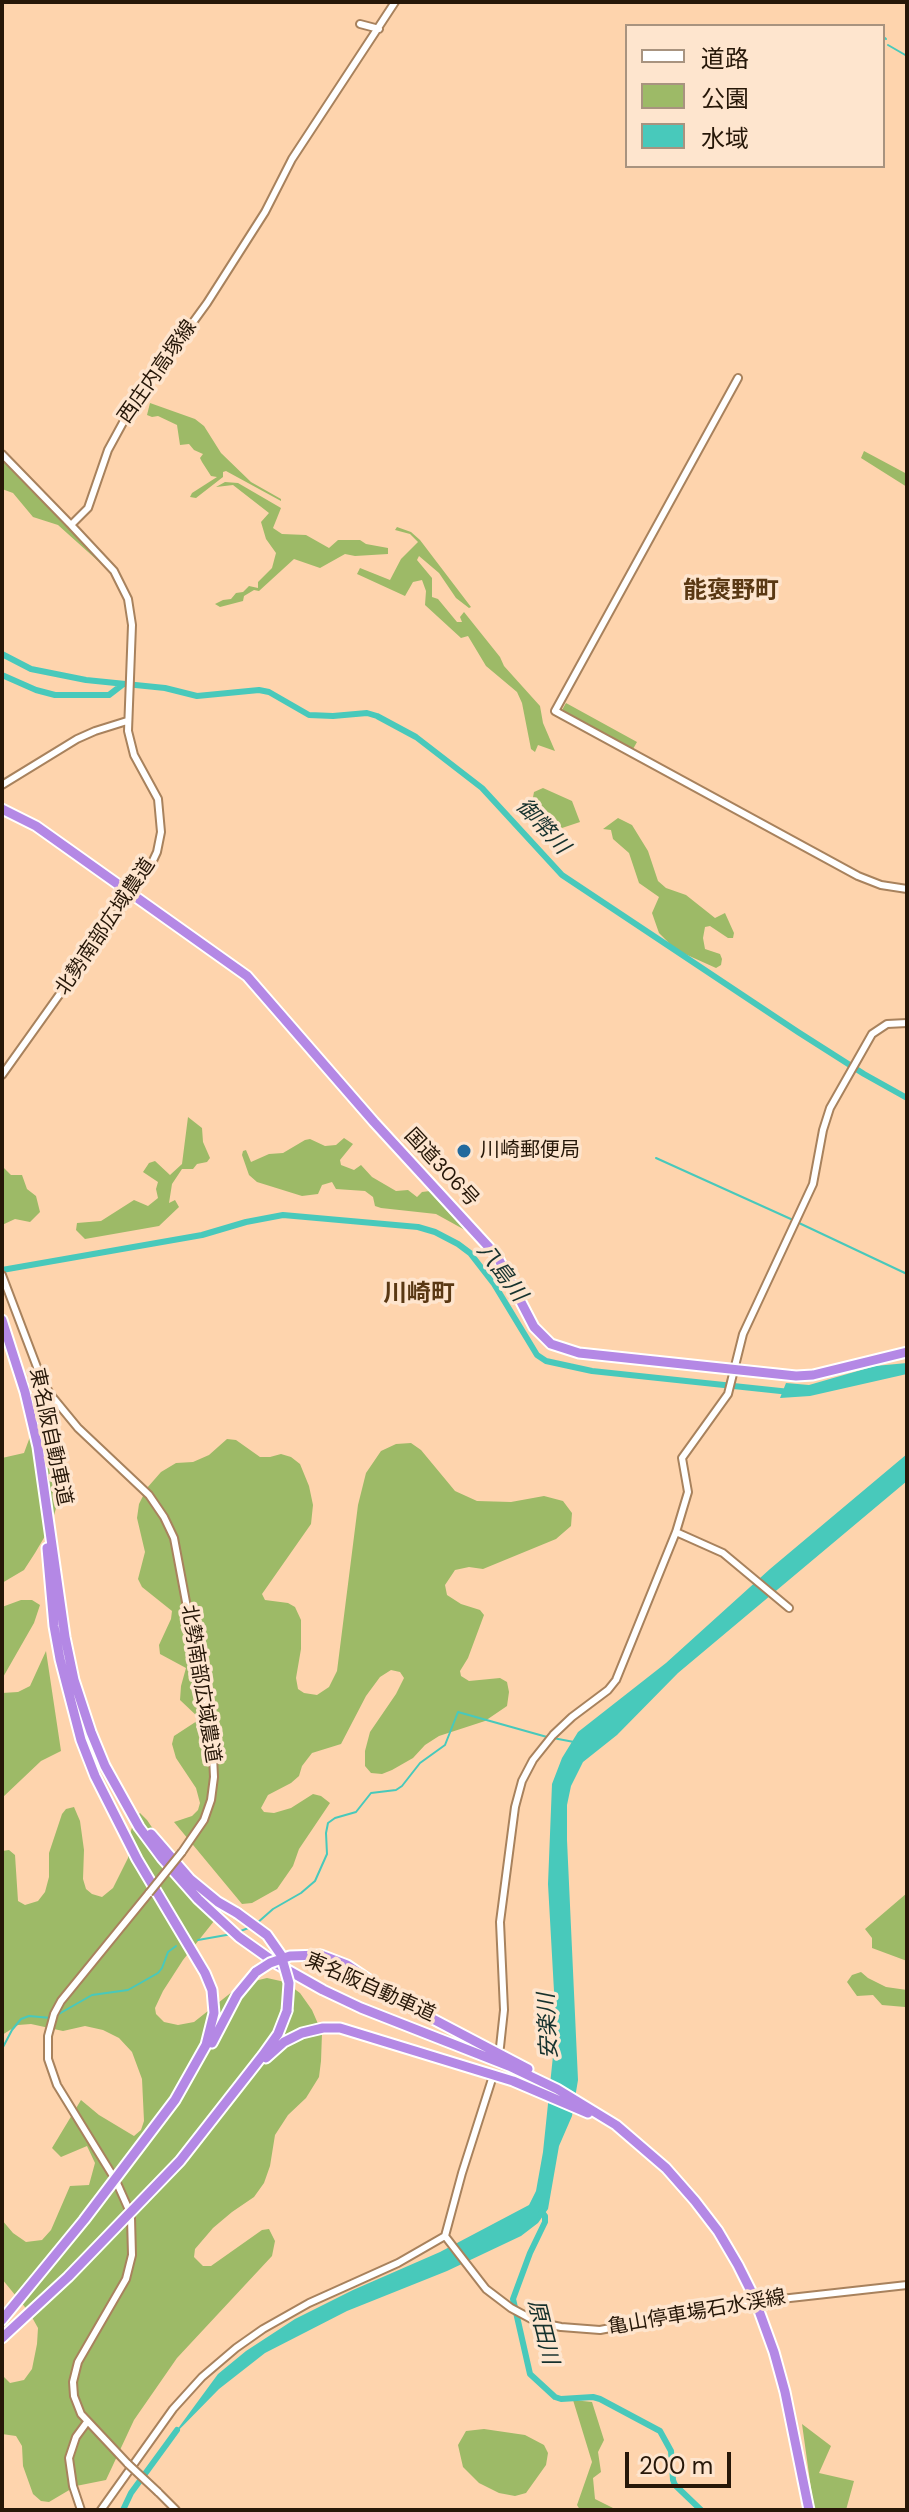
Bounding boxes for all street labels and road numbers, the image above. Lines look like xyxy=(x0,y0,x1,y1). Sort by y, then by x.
street label: 西庄内高塚線 xyxy=(114,316,202,428)
street label: 北勢南部広域農道 xyxy=(51,854,161,1000)
street label: 国道306号 xyxy=(399,1124,483,1212)
street label: 東名阪自動車道 xyxy=(24,1366,76,1508)
street label: 北勢南部広域農道 xyxy=(176,1603,224,1765)
street label: 東名阪自動車道 xyxy=(301,1949,439,2027)
street label: 亀山停車場石水渓線 xyxy=(606,2286,788,2340)

